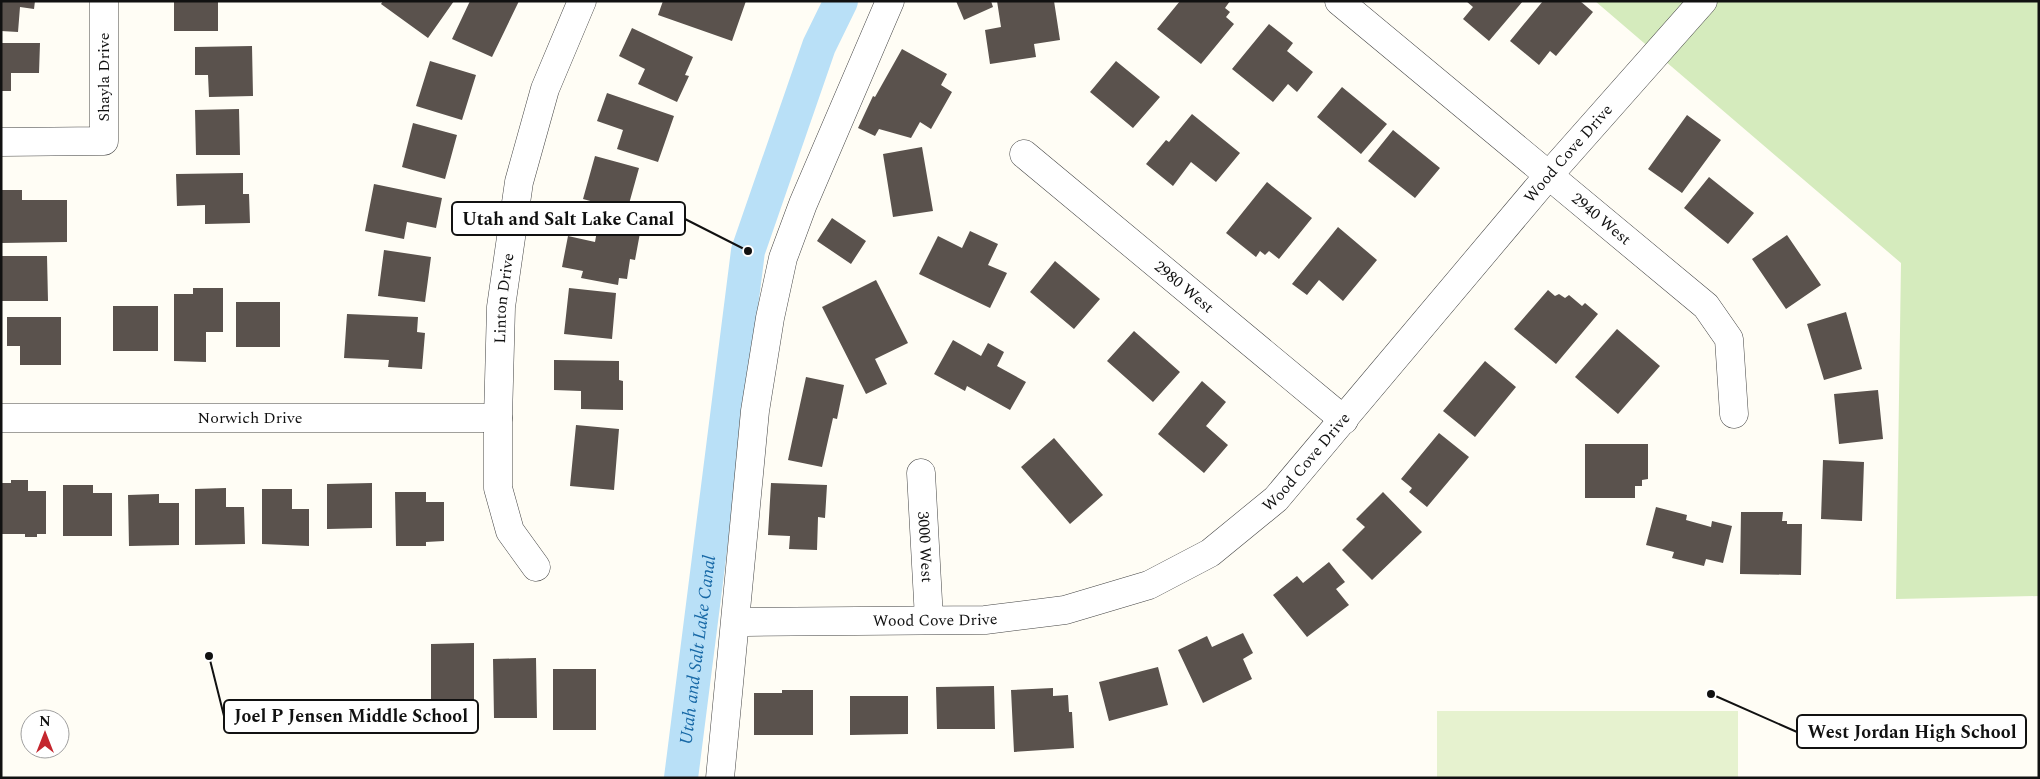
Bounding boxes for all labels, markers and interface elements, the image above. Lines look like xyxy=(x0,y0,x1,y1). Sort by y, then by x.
street label: Shayla Drive xyxy=(92,33,116,121)
street label: Wood Cove Drive xyxy=(1518,99,1618,208)
street label: 2940 West xyxy=(1566,187,1637,251)
callout: Utah and Salt Lake Canal xyxy=(452,202,685,235)
text: Utah and Salt Lake Canal xyxy=(462,206,674,233)
street label: Linton Drive xyxy=(488,251,521,344)
street label: 2980 West xyxy=(1149,255,1219,319)
street label: Norwich Drive xyxy=(197,406,303,430)
street label: Wood Cove Drive xyxy=(1257,407,1356,518)
street label: 3000 West xyxy=(911,510,939,584)
water label: Utah and Salt Lake Canal xyxy=(672,553,723,746)
street label: Wood Cove Drive xyxy=(873,607,999,633)
callout: Joel P Jensen Middle School xyxy=(224,700,478,733)
text: Joel P Jensen Middle School xyxy=(234,703,468,730)
north arrow xyxy=(20,709,70,759)
text: N xyxy=(39,711,51,732)
callout: West Jordan High School xyxy=(1797,715,2026,748)
text: West Jordan High School xyxy=(1807,719,2017,746)

